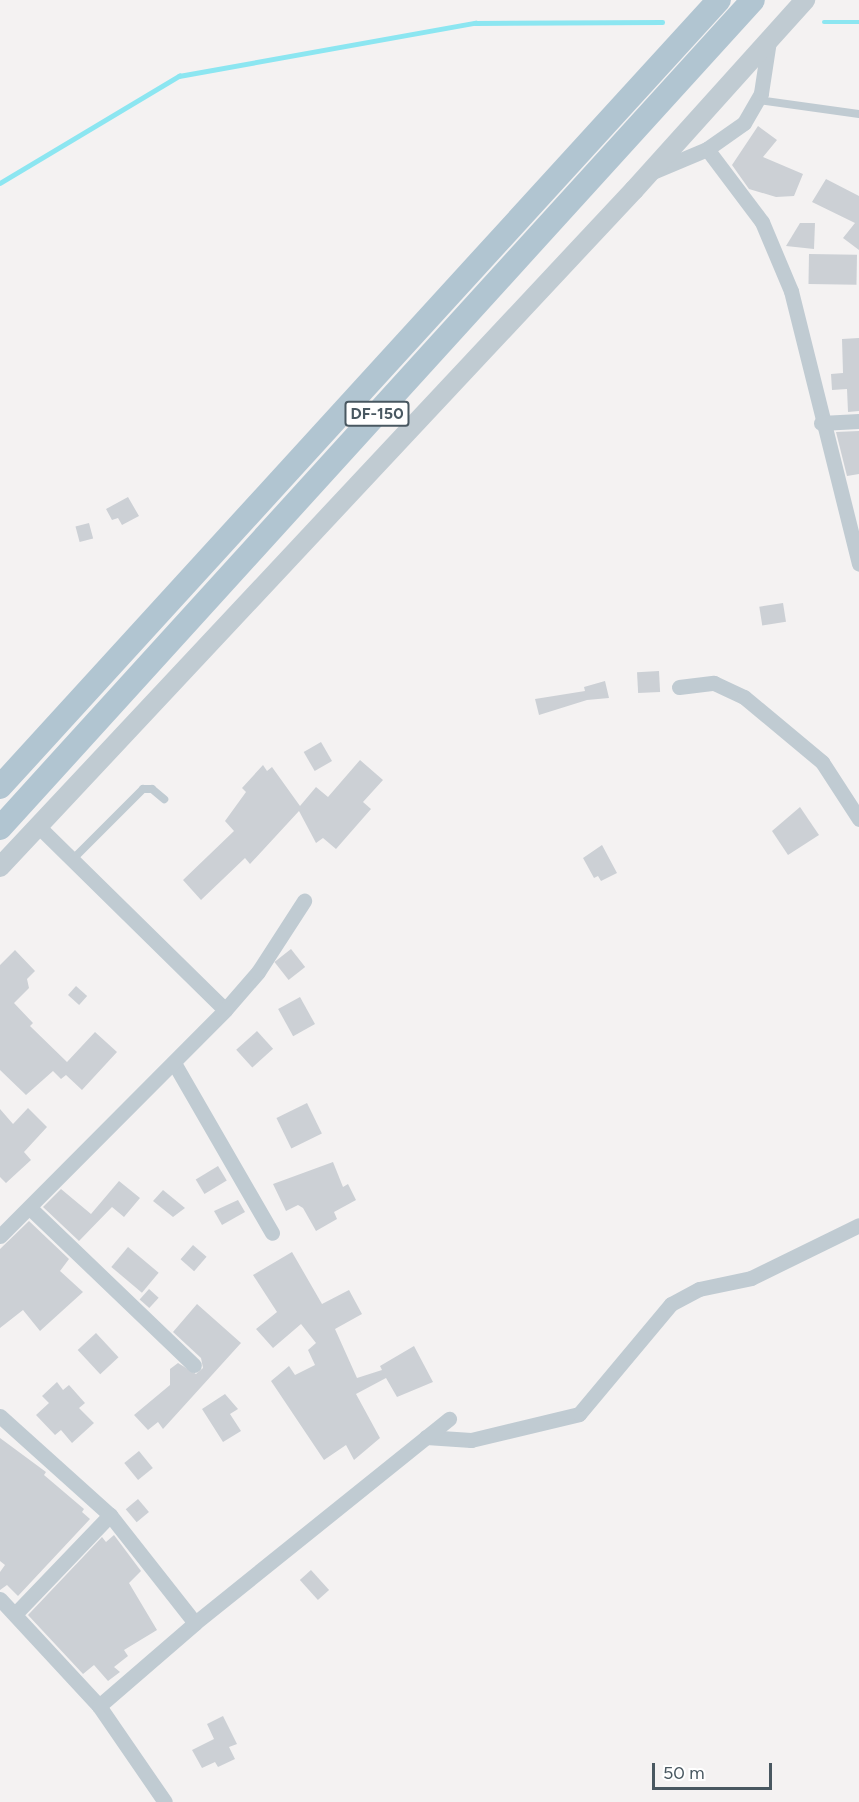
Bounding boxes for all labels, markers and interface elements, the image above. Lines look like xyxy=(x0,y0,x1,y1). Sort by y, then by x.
road number: DF-150 xyxy=(344,401,410,427)
scale bar xyxy=(655,1751,775,1789)
text: 50 m xyxy=(663,1762,705,1784)

